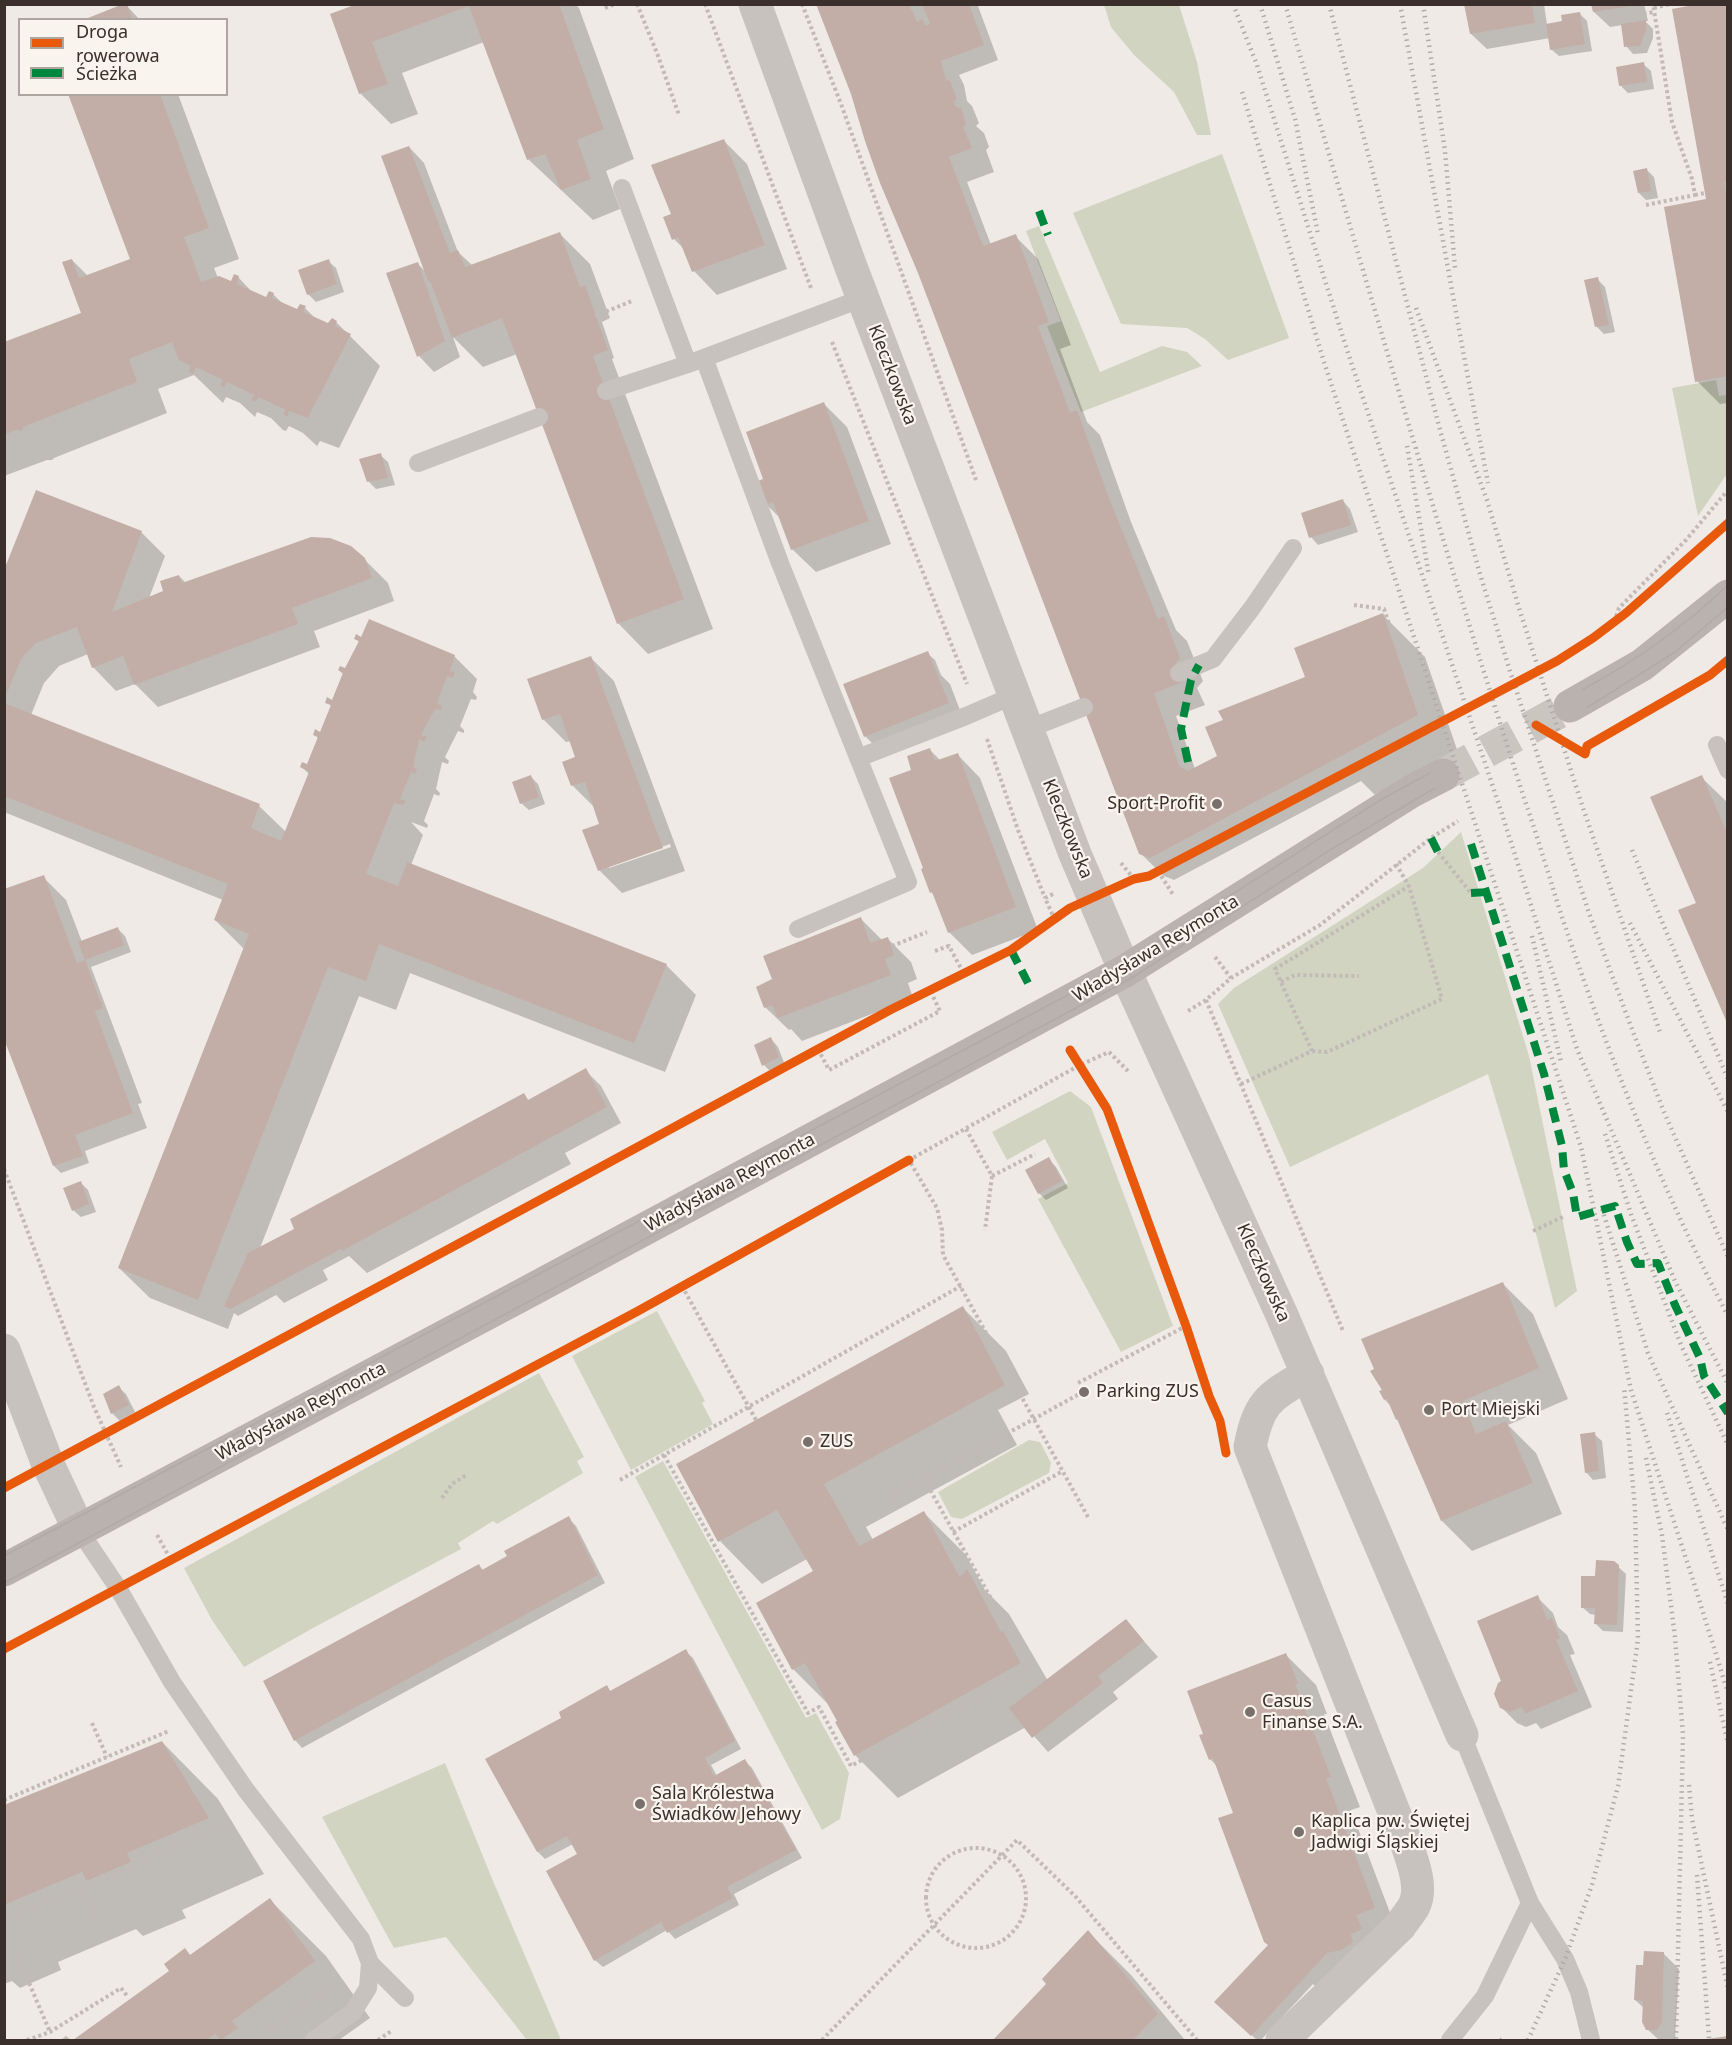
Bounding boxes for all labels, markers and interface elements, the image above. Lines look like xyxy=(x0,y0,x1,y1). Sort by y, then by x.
legend xyxy=(18,18,228,96)
text: Droga rowerowa xyxy=(76,19,160,67)
text: Ścieżka xyxy=(76,61,137,85)
street label: Kleczkowska xyxy=(863,322,921,428)
street label: Kleczkowska xyxy=(1037,776,1097,882)
place label: Sport-Profit xyxy=(1107,793,1205,815)
marker: Sport-Profit xyxy=(1210,797,1224,811)
street label: Władysława Reymonta xyxy=(1069,891,1243,1007)
street label: Władysława Reymonta xyxy=(641,1129,819,1237)
street label: Kleczkowska xyxy=(1232,1220,1294,1326)
street label: Władysława Reymonta xyxy=(212,1358,390,1466)
place label: Parking ZUS xyxy=(1096,1381,1199,1403)
marker: Parking ZUS xyxy=(1077,1385,1091,1399)
place label: Port Miejski xyxy=(1441,1399,1540,1421)
marker: Port Miejski xyxy=(1422,1403,1436,1417)
place label: ZUS xyxy=(820,1431,853,1453)
marker: ZUS xyxy=(801,1435,815,1449)
place label: Casus Finanse S.A. xyxy=(1262,1691,1363,1734)
marker: Casus Finanse S.A. xyxy=(1243,1705,1257,1719)
place label: Sala Królestwa Świadków Jehowy xyxy=(652,1783,801,1826)
marker: Sala Królestwa Świadków Jehowy xyxy=(633,1797,647,1811)
place label: Kaplica pw. Świętej Jadwigi Śląskiej xyxy=(1311,1811,1470,1854)
marker: Kaplica pw. Świętej Jadwigi Śląskiej xyxy=(1292,1825,1306,1839)

